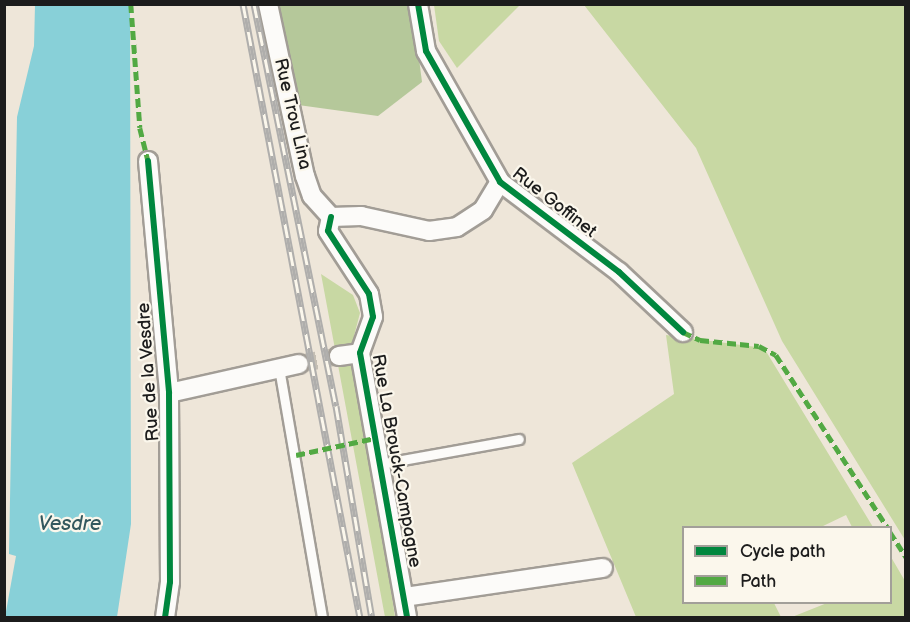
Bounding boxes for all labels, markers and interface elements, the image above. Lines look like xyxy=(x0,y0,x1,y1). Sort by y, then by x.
street label: Rue Trou Lina xyxy=(269,56,315,172)
street label: Rue Goffinet xyxy=(507,163,601,243)
street label: Rue de la Vesdre xyxy=(133,302,165,442)
street label: Rue La Brouck-Campagne xyxy=(367,353,425,569)
water label: Vesdre xyxy=(39,512,101,536)
legend xyxy=(682,526,892,604)
text: Cycle path xyxy=(740,541,826,562)
text: Path xyxy=(740,571,776,592)

